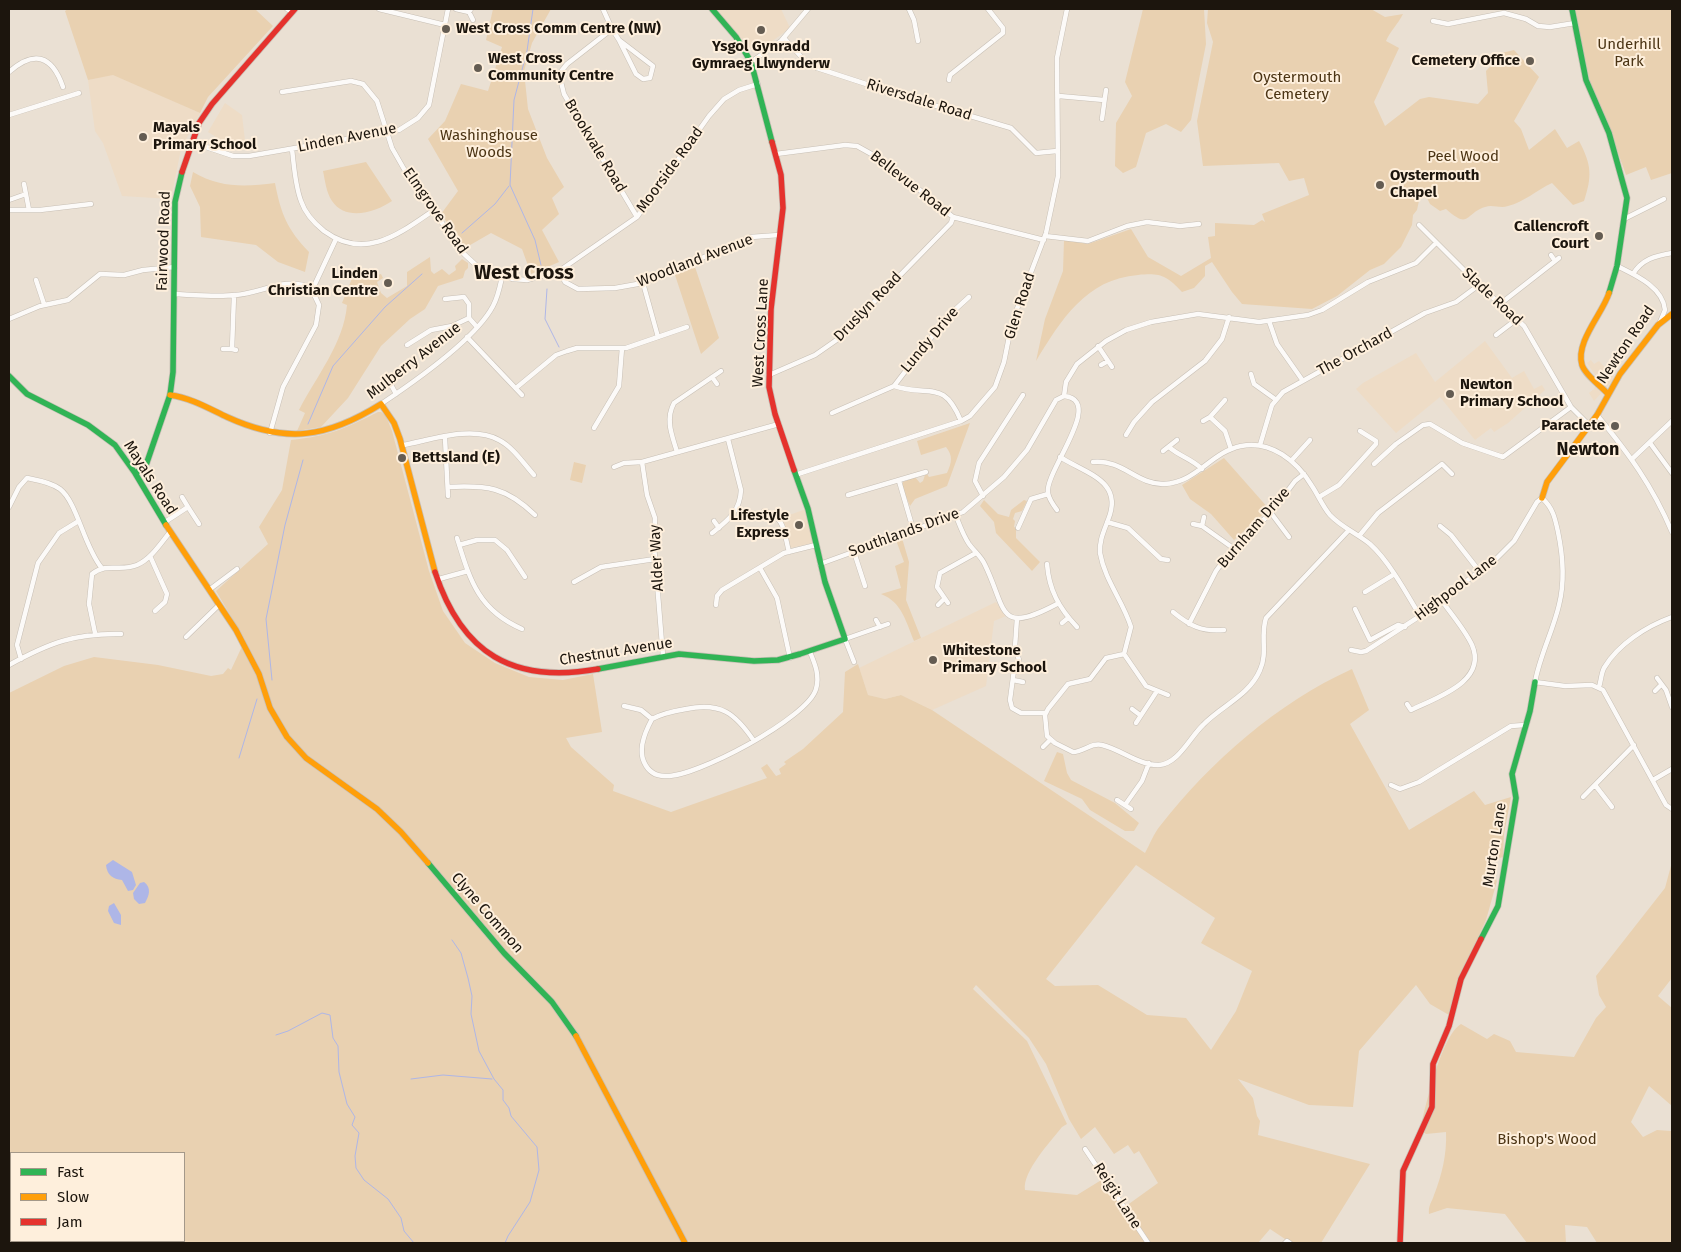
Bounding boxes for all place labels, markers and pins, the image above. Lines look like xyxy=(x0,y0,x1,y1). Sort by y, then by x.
place label: West Cross Comm Centre (NW) xyxy=(456,20,661,38)
marker: West Cross Comm Centre (NW) xyxy=(440,23,452,35)
marker: Ysgol Gynradd Gymraeg Llwynderw xyxy=(755,24,767,36)
place label: Ysgol Gynradd Gymraeg Llwynderw xyxy=(692,38,830,73)
place label: West Cross Community Centre xyxy=(488,50,614,85)
place label: Cemetery Office xyxy=(1411,52,1520,70)
marker: Cemetery Office xyxy=(1524,55,1536,67)
marker: West Cross Community Centre xyxy=(472,62,484,74)
place label: Mayals Primary School xyxy=(153,119,257,154)
marker: Mayals Primary School xyxy=(137,131,149,143)
place label: Oystermouth Chapel xyxy=(1390,167,1480,202)
marker: Oystermouth Chapel xyxy=(1374,179,1386,191)
place label: Callencroft Court xyxy=(1514,218,1589,253)
marker: Callencroft Court xyxy=(1593,230,1605,242)
place label: Linden Christian Centre xyxy=(268,265,378,300)
marker: Linden Christian Centre xyxy=(382,277,394,289)
place label: Newton Primary School xyxy=(1460,376,1564,411)
marker: Newton Primary School xyxy=(1444,388,1456,400)
place label: Paraclete xyxy=(1541,417,1605,435)
marker: Paraclete xyxy=(1609,420,1621,432)
place label: Bettsland (E) xyxy=(412,449,500,467)
marker: Bettsland (E) xyxy=(396,452,408,464)
place label: Lifestyle Express xyxy=(730,507,789,542)
marker: Lifestyle Express xyxy=(793,519,805,531)
place label: Whitestone Primary School xyxy=(943,642,1047,677)
marker: Whitestone Primary School xyxy=(927,654,939,666)

